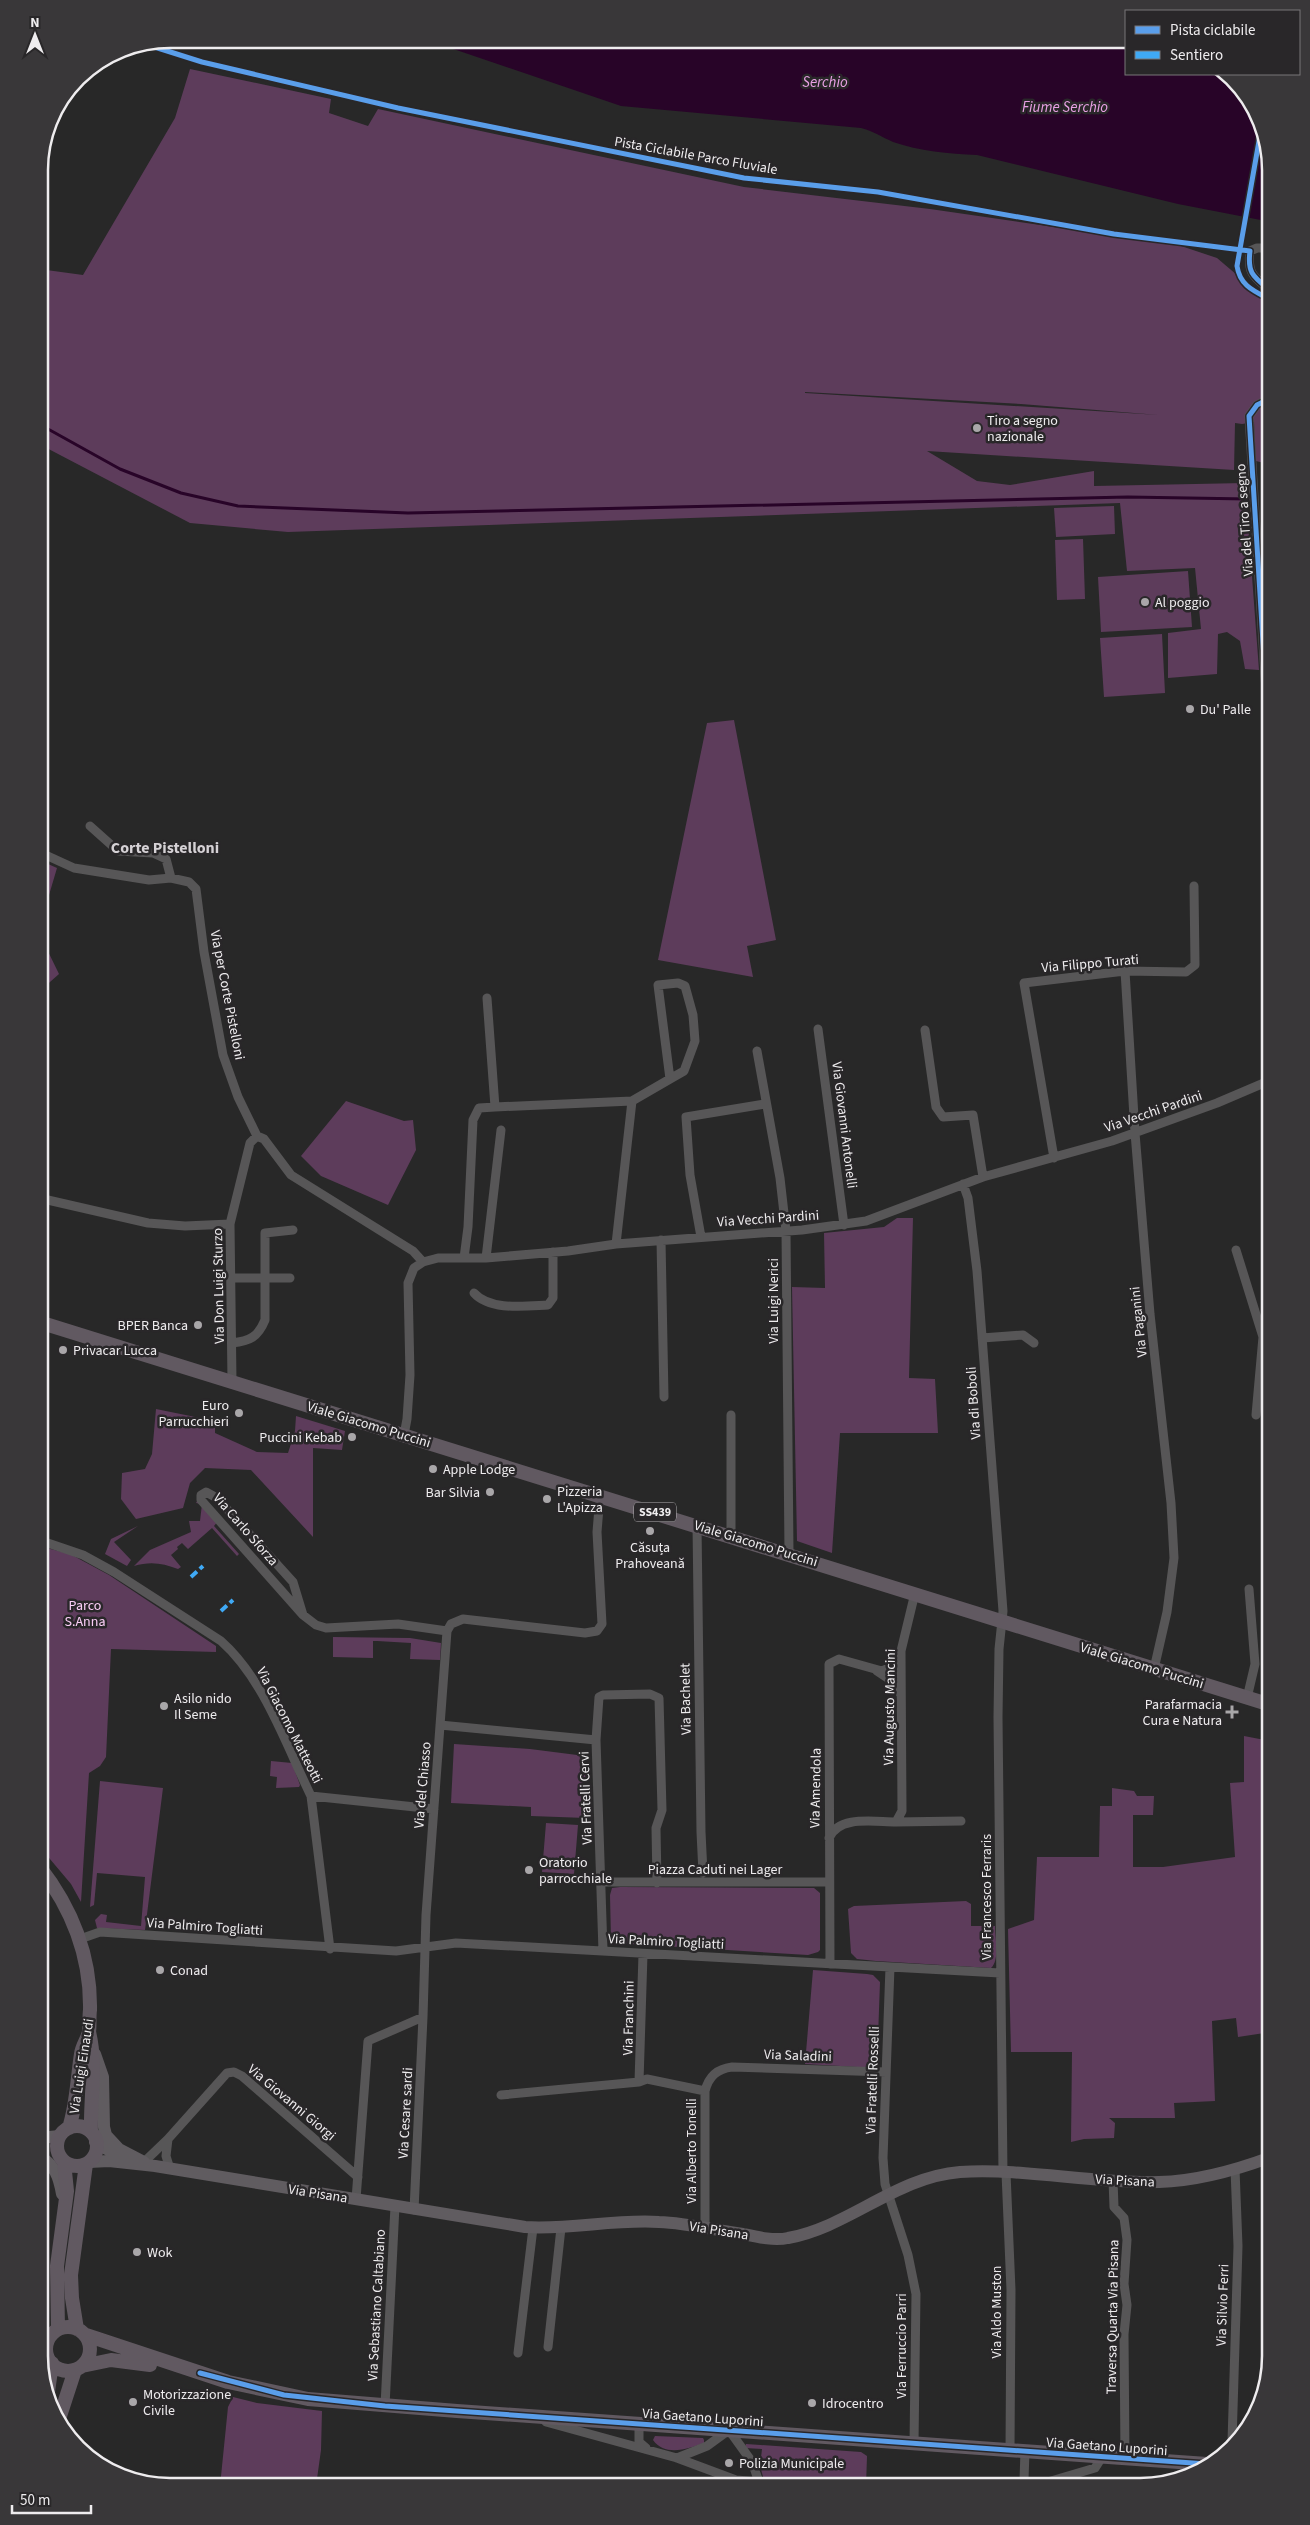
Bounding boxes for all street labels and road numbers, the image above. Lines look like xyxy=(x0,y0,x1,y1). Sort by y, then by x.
street label: Pista Ciclabile Parco Fluviale xyxy=(613,132,779,180)
street label: Via del Tiro a segno xyxy=(1231,463,1259,577)
street label: Via per Corte Pistelloni xyxy=(205,929,249,1062)
street label: Via Filippo Turati xyxy=(1040,950,1140,978)
street label: Via Giovanni Antonelli xyxy=(826,1061,862,1190)
street label: Via Vecchi Pardini xyxy=(1102,1086,1205,1138)
street label: Via Vecchi Pardini xyxy=(716,1205,820,1233)
street label: Via Don Luigi Sturzo xyxy=(208,1228,230,1344)
street label: Via Luigi Nerici xyxy=(764,1258,784,1344)
street label: Via Paganini xyxy=(1125,1286,1153,1358)
street label: Via di Boboli xyxy=(961,1366,987,1440)
street label: Viale Giacomo Puccini xyxy=(304,1397,433,1453)
street label: Via Carlo Sforza xyxy=(208,1489,283,1571)
road number: SS439 xyxy=(634,1502,676,1521)
street label: Viale Giacomo Puccini xyxy=(691,1516,820,1572)
street label: Viale Giacomo Puccini xyxy=(1077,1638,1206,1694)
street label: Via Augusto Mancini xyxy=(879,1649,901,1766)
street label: Via Bachelet xyxy=(675,1663,697,1735)
street label: Via Giacomo Matteotti xyxy=(251,1664,327,1787)
street label: Via del Chiasso xyxy=(409,1741,437,1829)
street label: Via Amendola xyxy=(805,1748,827,1828)
street label: Via Fratelli Cervi xyxy=(574,1751,598,1845)
street label: Via Francesco Ferraris xyxy=(977,1834,997,1960)
street label: Piazza Caduti nei Lager xyxy=(648,1860,782,1880)
street label: Via Palmiro Togliatti xyxy=(146,1913,264,1941)
street label: Via Palmiro Togliatti xyxy=(607,1929,725,1955)
street label: Via Franchini xyxy=(618,1980,640,2056)
street label: Via Luigi Einaudi xyxy=(65,2017,99,2115)
street label: Via Fratelli Rosselli xyxy=(861,2026,885,2134)
street label: Via Saladini xyxy=(764,2045,832,2067)
street label: Via Giovanni Giorgi xyxy=(243,2060,340,2146)
street label: Via Cesare sardi xyxy=(394,2067,418,2159)
street label: Via Alberto Tonelli xyxy=(682,2098,702,2204)
street label: Via Pisana xyxy=(1095,2169,1155,2193)
street label: Via Pisana xyxy=(287,2179,349,2209)
street label: Via Pisana xyxy=(688,2216,750,2246)
street label: Via Sebastiano Caltabiano xyxy=(363,2229,391,2381)
street label: Traversa Quarta Via Pisana xyxy=(1102,2239,1124,2395)
street label: Via Silvio Ferri xyxy=(1212,2264,1234,2346)
street label: Via Aldo Muston xyxy=(987,2265,1007,2359)
street label: Via Ferruccio Parri xyxy=(892,2293,912,2399)
street label: Via Gaetano Luporini xyxy=(642,2404,764,2432)
street label: Via Gaetano Luporini xyxy=(1046,2433,1168,2461)

